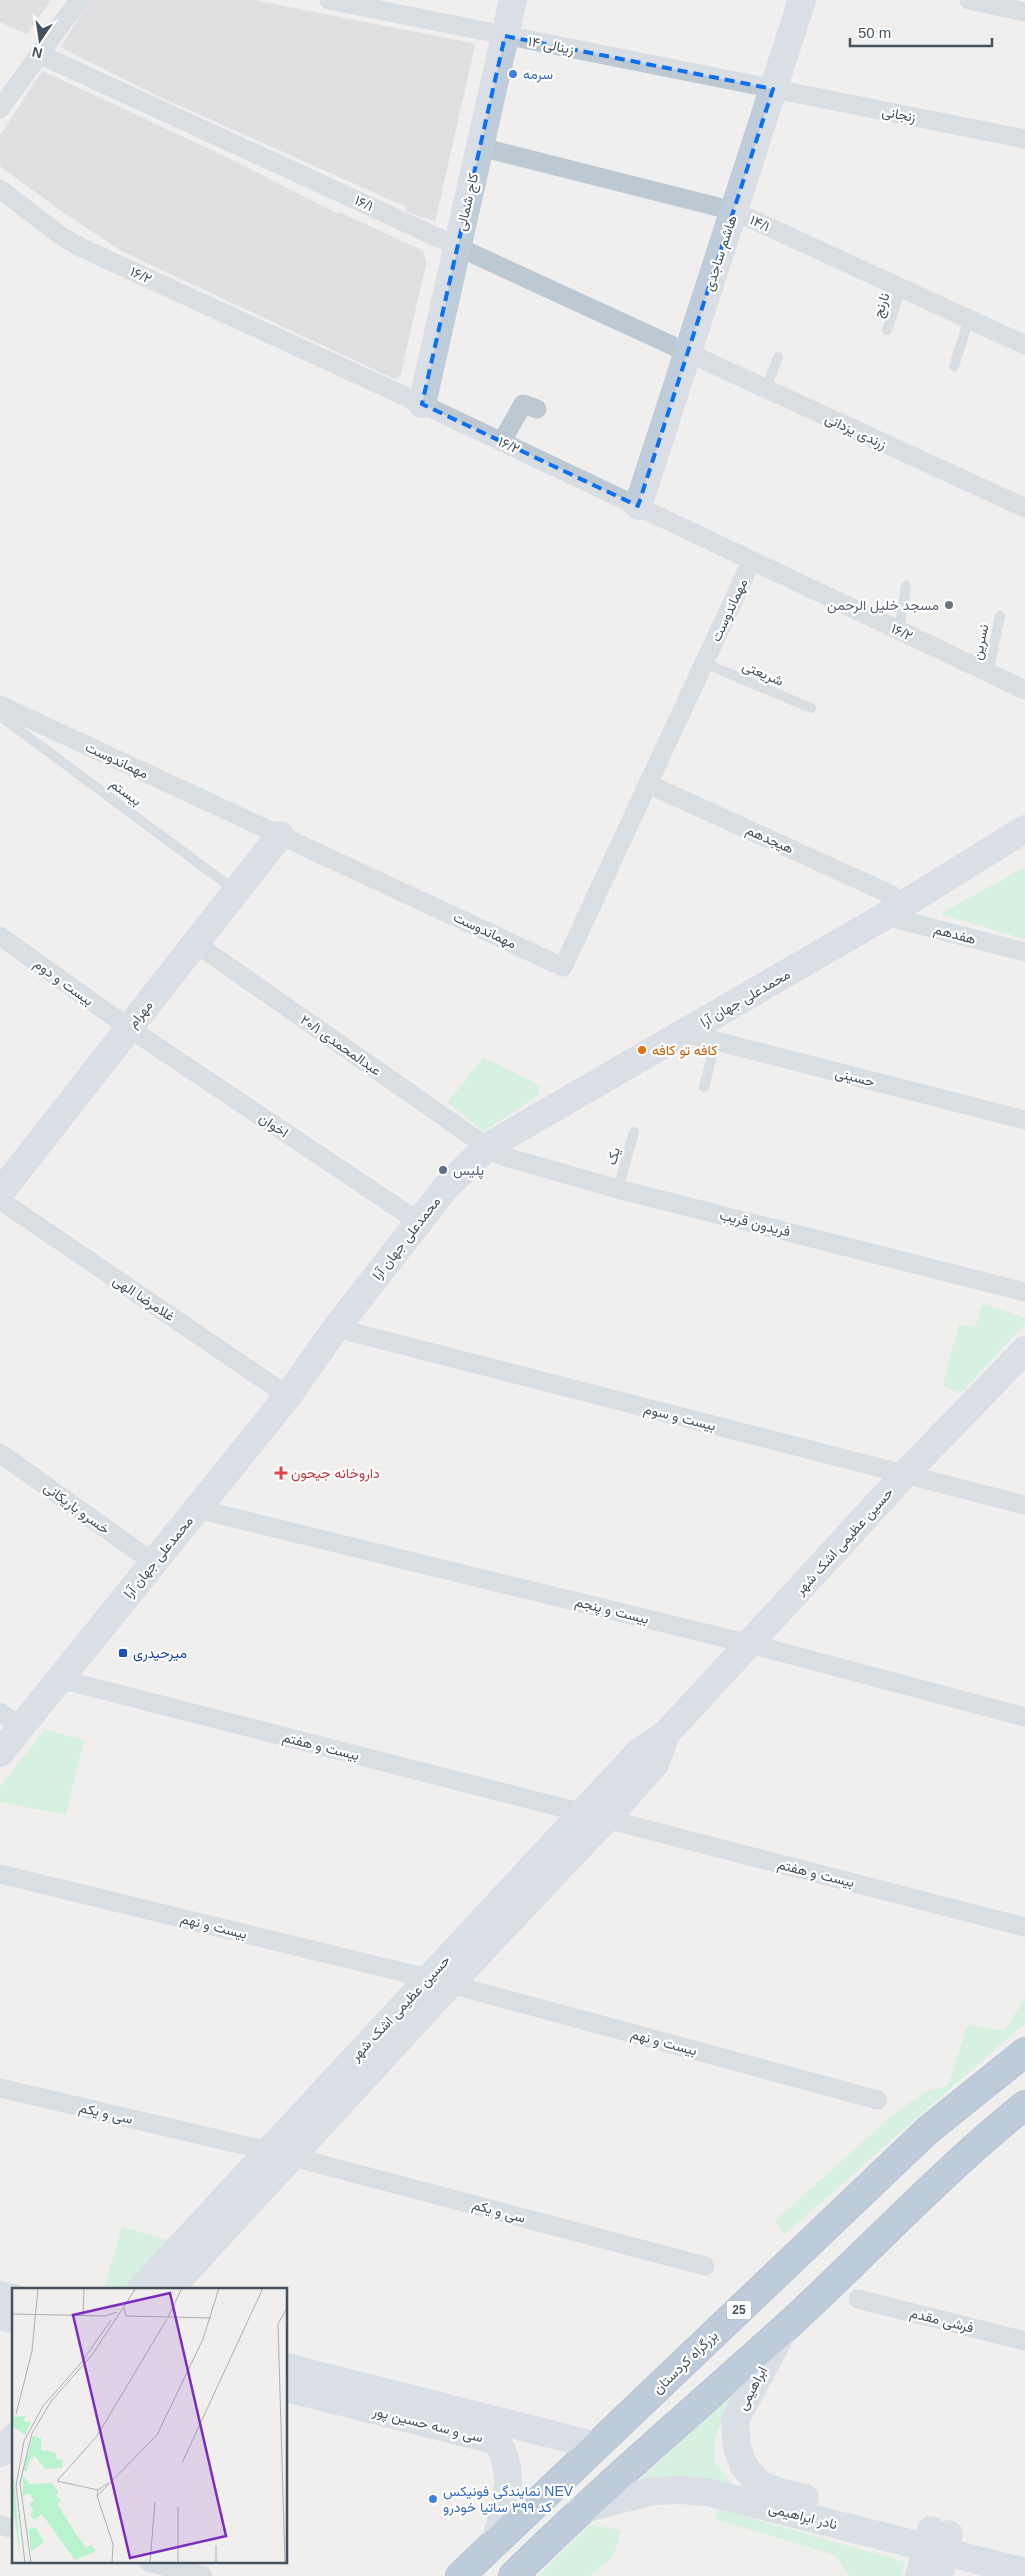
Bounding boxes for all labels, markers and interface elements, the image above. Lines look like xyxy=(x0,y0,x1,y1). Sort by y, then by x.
north arrow xyxy=(15,15,65,65)
scale bar xyxy=(850,15,992,47)
text: 50 m xyxy=(858,24,891,41)
street label: زینالی ۱۴ xyxy=(526,33,576,58)
text: N xyxy=(30,44,44,62)
place label: سرمه xyxy=(523,66,553,83)
marker: سرمه xyxy=(507,68,519,80)
street label: زنجانی xyxy=(881,103,917,126)
street label: کاج شمالی xyxy=(453,171,484,233)
street label: ۱۶/۱ xyxy=(352,192,376,214)
street label: ۱۴/۱ xyxy=(748,212,772,234)
street label: هاشم ساجدی xyxy=(700,213,741,293)
street label: ۱۶/۲ xyxy=(128,263,154,287)
street label: نارنج xyxy=(869,291,895,320)
street label: زرندی یزدانی xyxy=(822,410,889,453)
street label: ۱۶/۲ xyxy=(496,433,522,457)
street label: مهماندوست xyxy=(707,576,751,645)
place label: مسجد خلیل الرحمن xyxy=(827,597,939,614)
marker: مسجد خلیل الرحمن xyxy=(943,599,955,611)
street label: ۱۶/۲ xyxy=(889,620,915,644)
street label: نسرین xyxy=(968,623,993,662)
street label: شریعتی xyxy=(740,657,786,690)
street label: مهماندوست xyxy=(82,738,151,782)
street label: بیستم xyxy=(107,775,145,810)
street label: هیجدهم xyxy=(743,821,797,858)
street label: مهماندوست xyxy=(450,908,519,952)
street label: هفدهم xyxy=(932,921,978,948)
street label: بیست و دوم xyxy=(31,955,97,1010)
street label: محمدعلی جهان آرا xyxy=(697,966,793,1031)
street label: مهرام xyxy=(124,997,156,1032)
street label: عبدالمحمدی ۲۰/۱ xyxy=(297,1011,384,1080)
place label: کافه تو کافه xyxy=(652,1042,717,1059)
marker: کافه تو کافه xyxy=(636,1044,648,1056)
street label: حسینی xyxy=(833,1064,876,1091)
street label: اخوان xyxy=(256,1110,292,1141)
street label: یک xyxy=(603,1145,623,1167)
place label: پلیس xyxy=(453,1162,484,1180)
marker: پلیس xyxy=(437,1164,449,1176)
street label: محمدعلی جهان آرا xyxy=(369,1193,444,1283)
street label: فریدون قریب xyxy=(718,1206,792,1240)
street label: غلامرضا الهی xyxy=(110,1272,178,1325)
street label: بیست و سوم xyxy=(642,1400,718,1435)
place label: داروخانه جیحون xyxy=(291,1465,380,1482)
marker: داروخانه جیحون xyxy=(275,1467,287,1479)
street label: خسرو باریکانی xyxy=(40,1479,113,1538)
street label: حسین عظیمی اشک شهر xyxy=(791,1484,897,1599)
street label: محمدعلی جهان آرا xyxy=(120,1513,197,1602)
street label: بیست و پنجم xyxy=(573,1593,651,1629)
place label: میرحیدری xyxy=(133,1645,187,1662)
marker: میرحیدری xyxy=(117,1647,129,1659)
street label: بیست و هفتم xyxy=(281,1729,361,1764)
street label: بیست و هفتم xyxy=(776,1856,856,1891)
street label: بیست و نهم xyxy=(179,1910,249,1943)
street label: حسین عظیمی اشک شهر xyxy=(346,1952,454,2066)
street label: بیست و نهم xyxy=(629,2025,699,2059)
street label: سی و یکم xyxy=(77,2099,134,2128)
street label: سی و یکم xyxy=(470,2196,527,2227)
inset map xyxy=(12,2288,288,2564)
road number: 25 xyxy=(726,2300,752,2320)
street label: فرشی مقدم xyxy=(908,2304,975,2337)
street label: بزرگراه کردستان xyxy=(649,2327,721,2398)
street label: ابراهیمی xyxy=(734,2363,771,2413)
street label: سی و سه حسین پور xyxy=(370,2402,485,2447)
place label: نمایندگی فونیکس NEV کد ۳۹۹ ساتیا خودرو xyxy=(443,2483,574,2516)
marker: نمایندگی فونیکس NEV کد ۳۹۹ ساتیا خودرو xyxy=(427,2493,439,2505)
street label: نادر ابراهیمی xyxy=(767,2500,839,2533)

